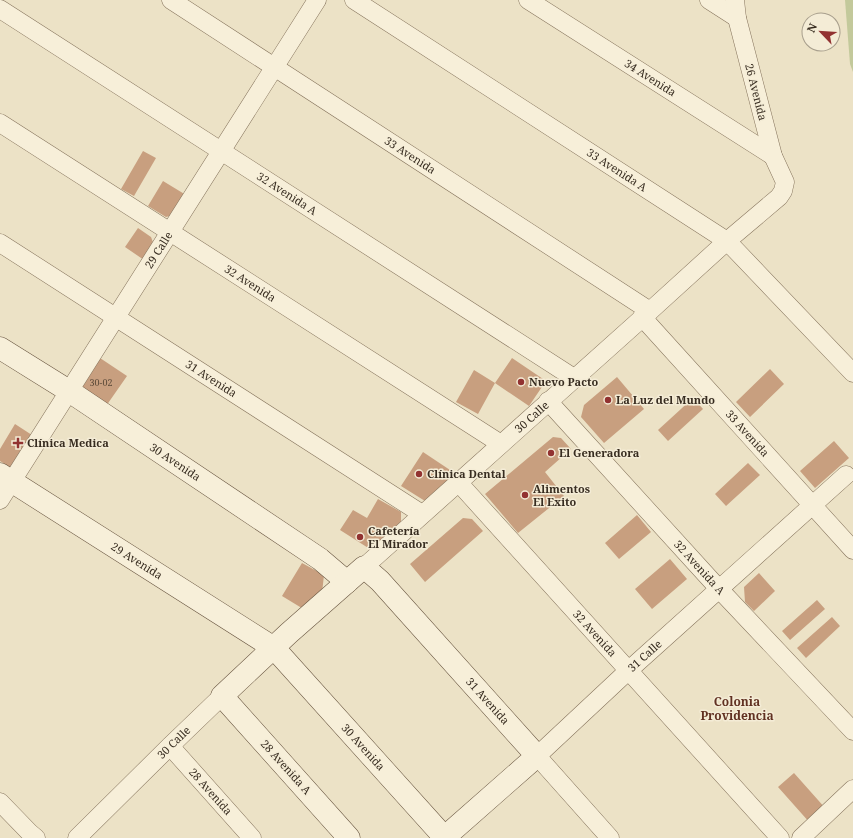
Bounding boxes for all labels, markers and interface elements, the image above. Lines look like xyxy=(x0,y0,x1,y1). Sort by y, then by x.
north arrow xyxy=(801,12,841,52)
text: N xyxy=(803,20,820,35)
street label: 34 Avenida xyxy=(622,56,679,99)
street label: 26 Avenida xyxy=(742,62,771,122)
street label: 33 Avenida xyxy=(382,133,439,177)
street label: 33 Avenida A xyxy=(584,144,650,195)
street label: 32 Avenida A xyxy=(254,168,320,218)
street label: 29 Calle xyxy=(141,228,175,271)
street label: 32 Avenida xyxy=(222,261,279,305)
street label: 31 Avenida xyxy=(183,356,240,400)
place label: Nuevo Pacto xyxy=(529,374,598,389)
house number: 30-02 xyxy=(90,376,112,389)
marker: Nuevo Pacto xyxy=(516,377,526,387)
place label: La Luz del Mundo xyxy=(616,392,715,407)
marker: La Luz del Mundo xyxy=(603,395,613,405)
street label: 30 Calle xyxy=(511,397,552,436)
street label: 33 Avenida xyxy=(723,406,773,460)
place label: Clínica Medica xyxy=(27,435,109,450)
marker: Clínica Medica xyxy=(12,437,24,449)
street label: 30 Avenida xyxy=(147,439,204,484)
place label: El Generadora xyxy=(559,445,640,460)
marker: El Generadora xyxy=(546,448,556,458)
place label: Clínica Dental xyxy=(427,466,506,481)
marker: Clínica Dental xyxy=(414,469,424,479)
place label: Alimentos El Exito xyxy=(533,481,590,509)
marker: Alimentos El Exito xyxy=(520,490,530,500)
place label: Cafetería El Mirador xyxy=(368,523,428,551)
marker: Cafetería El Mirador xyxy=(355,532,365,542)
street label: 32 Avenida A xyxy=(671,537,729,598)
street label: 29 Avenida xyxy=(108,538,166,582)
street label: 32 Avenida xyxy=(570,606,620,660)
street label: 31 Calle xyxy=(624,636,665,675)
street label: 31 Avenida xyxy=(463,674,513,727)
district label: Colonia Providencia xyxy=(700,693,774,724)
street label: 30 Avenida xyxy=(339,720,389,773)
street label: 30 Calle xyxy=(154,722,193,762)
street label: 28 Avenida A xyxy=(258,736,315,797)
street label: 28 Avenida xyxy=(186,765,236,818)

